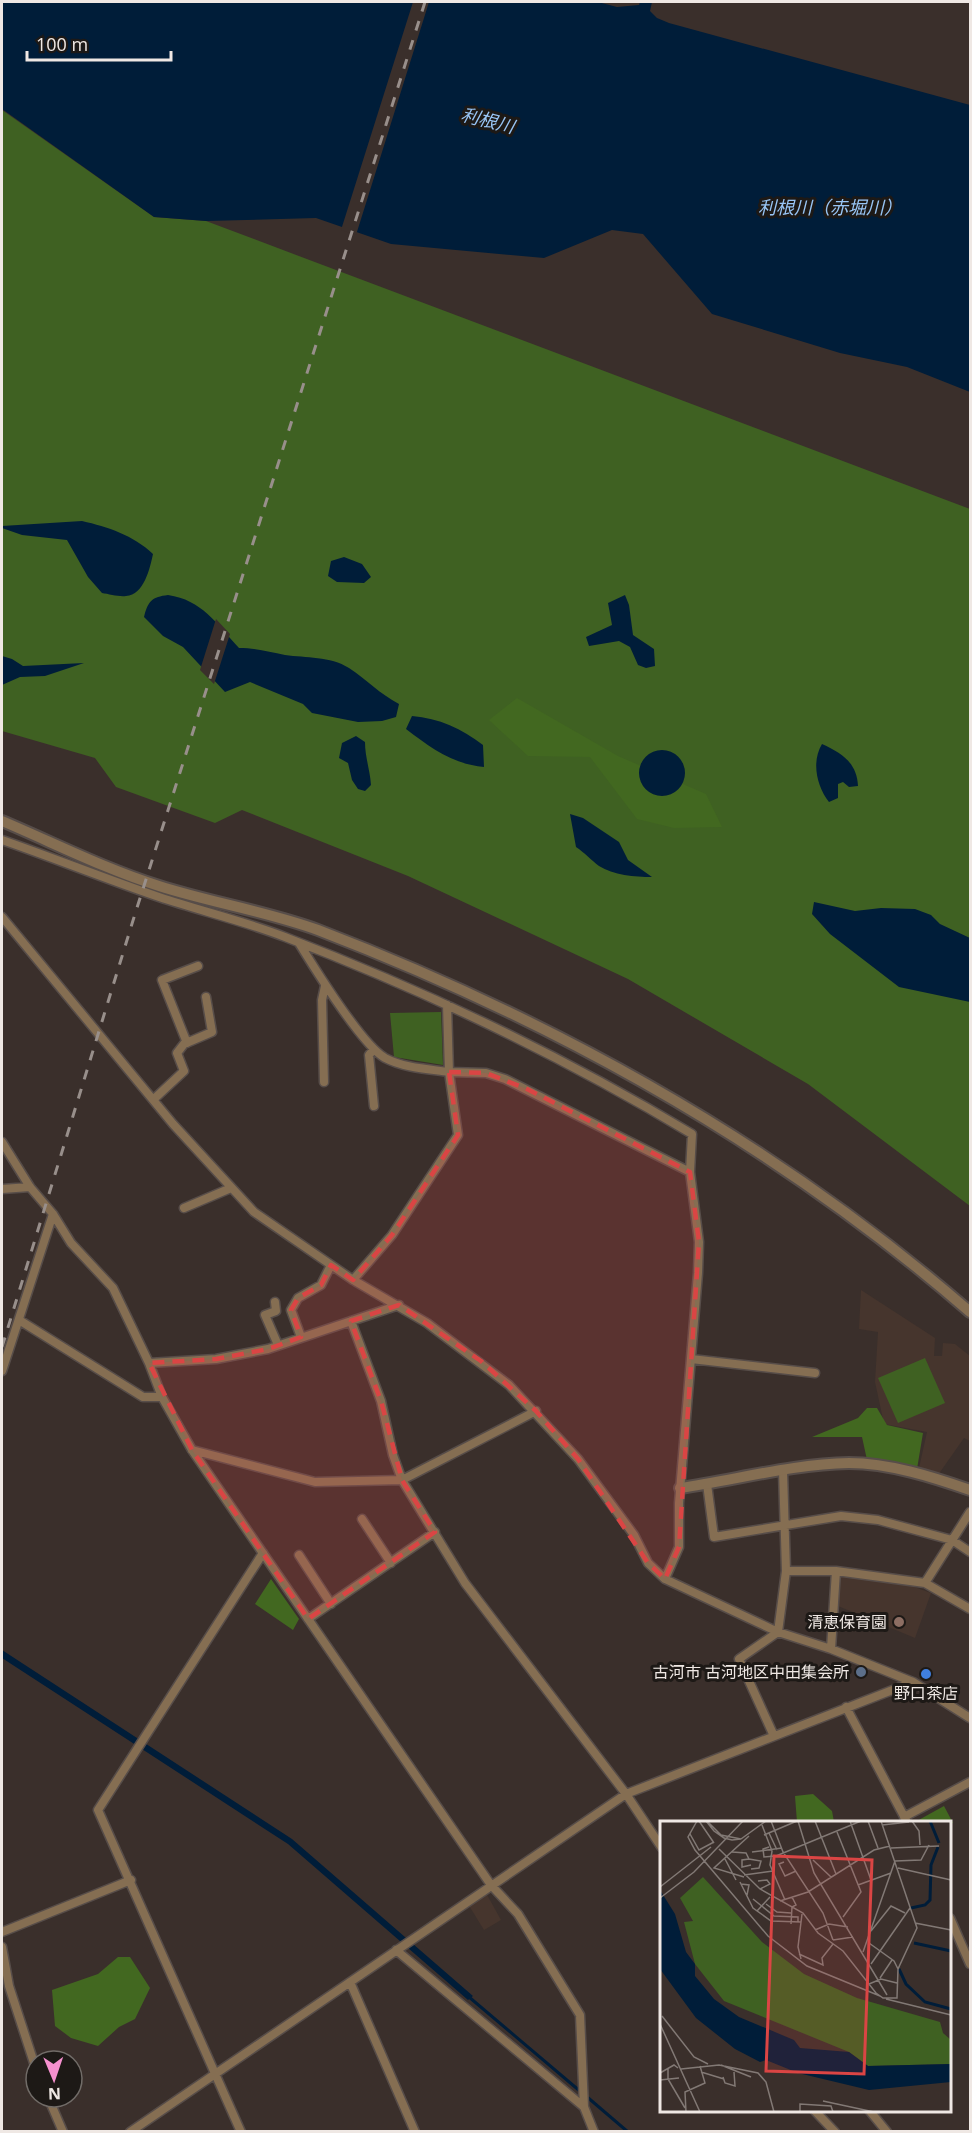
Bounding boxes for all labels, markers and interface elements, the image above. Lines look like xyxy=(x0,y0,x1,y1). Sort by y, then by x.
scale bar xyxy=(27,24,171,62)
text: 100 m xyxy=(36,32,88,56)
water label: 利根川 xyxy=(459,102,519,139)
water label: 利根川（赤堀川） xyxy=(758,195,902,219)
place label: 清恵保育園 xyxy=(807,1611,887,1633)
marker: 清恵保育園 xyxy=(892,1615,906,1629)
place label: 古河市 古河地区中田集会所 xyxy=(653,1661,849,1683)
marker: 古河市 古河地区中田集会所 xyxy=(854,1665,868,1679)
marker: 野口茶店 xyxy=(919,1667,933,1681)
place label: 野口茶店 xyxy=(894,1682,958,1704)
inset map xyxy=(660,1821,951,2112)
north arrow xyxy=(24,2049,84,2109)
text: N xyxy=(48,2083,61,2105)

